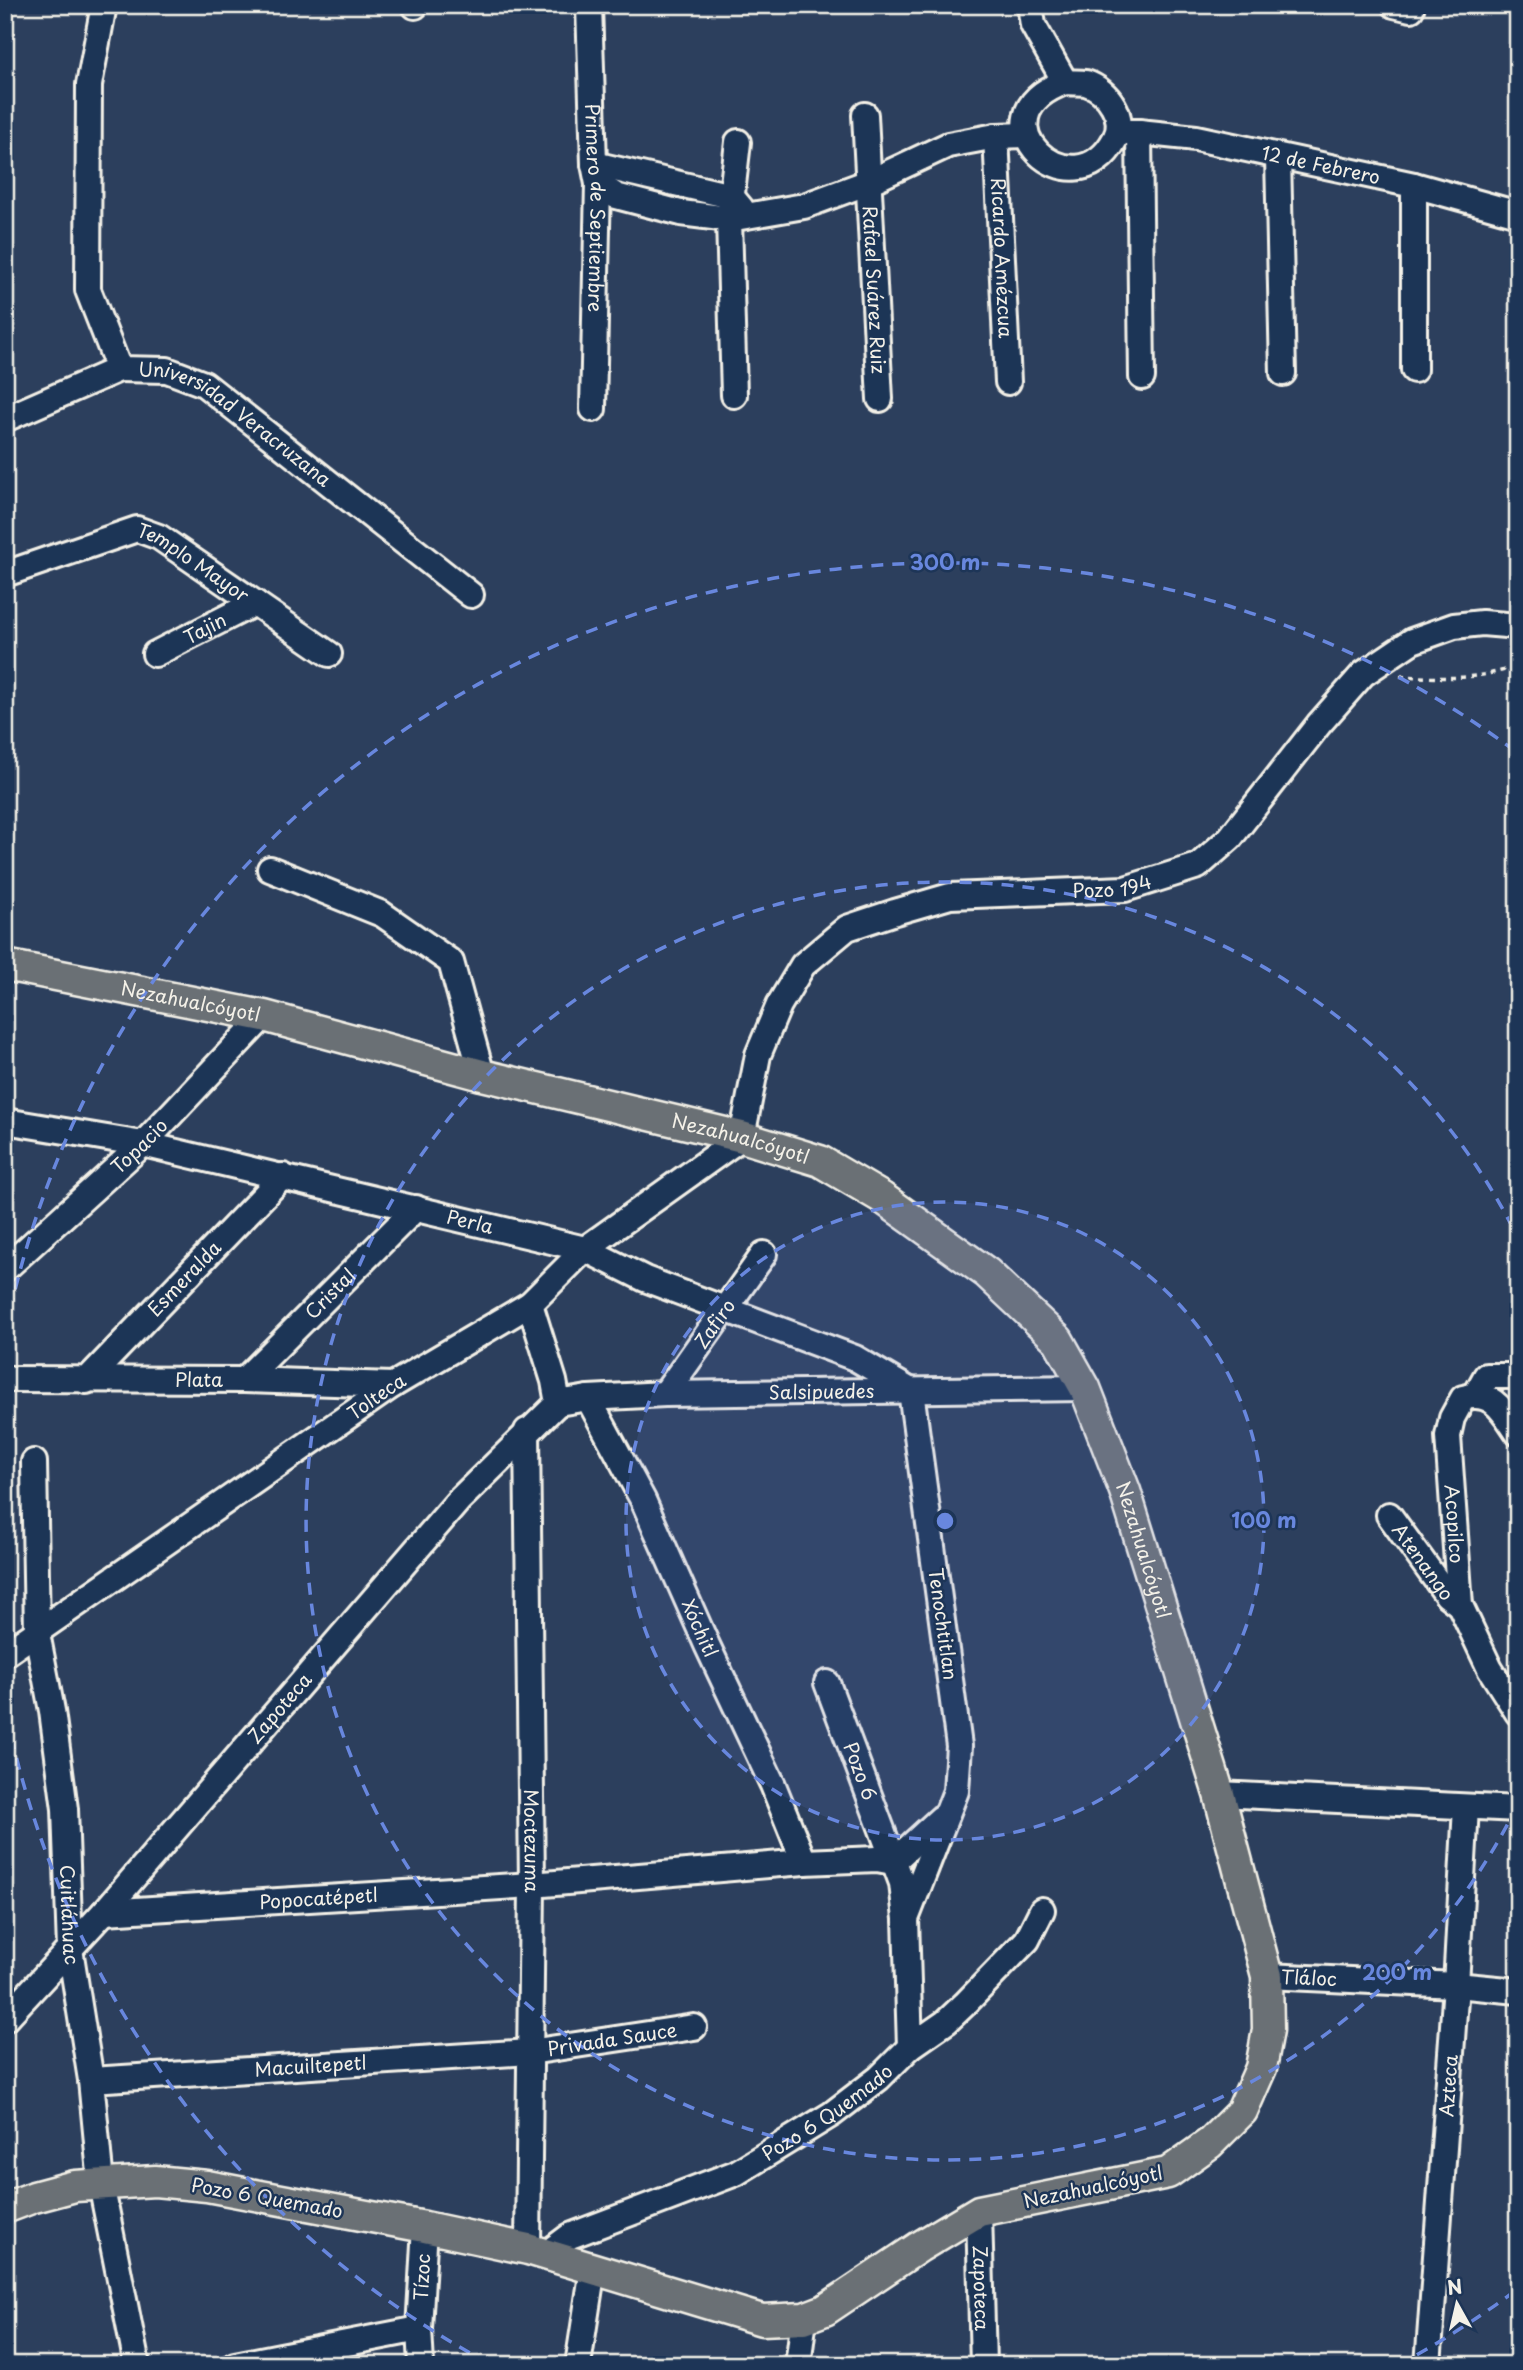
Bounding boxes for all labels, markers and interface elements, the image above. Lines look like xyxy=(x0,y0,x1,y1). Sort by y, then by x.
street label: Primero de Septiembre xyxy=(579,103,613,313)
street label: 12 de Febrero xyxy=(1259,138,1383,190)
street label: Ricardo Amézcua xyxy=(985,177,1021,339)
street label: Rafael Suárez Ruiz xyxy=(857,205,894,374)
street label: Universidad Veracruzana xyxy=(138,354,338,493)
street label: Templo Mayor xyxy=(134,515,255,608)
text: 300 m xyxy=(910,545,980,577)
street label: Tajin xyxy=(178,605,231,650)
street label: Pozo 194 xyxy=(1072,867,1155,904)
street label: Nezahualcóyotl xyxy=(118,973,263,1028)
street label: Nezahualcóyotl xyxy=(669,1106,813,1170)
street label: Topacio xyxy=(104,1112,173,1180)
street label: Perla xyxy=(444,1202,496,1240)
street label: Esmeralda xyxy=(140,1233,227,1322)
street label: Cristal xyxy=(298,1261,361,1325)
street label: Zafiro xyxy=(687,1293,741,1354)
street label: Plata xyxy=(175,1365,223,1393)
street label: Tolteca xyxy=(341,1366,411,1426)
street label: Salsipuedes xyxy=(768,1376,875,1406)
street label: Nezahualcóyotl xyxy=(1110,1477,1179,1622)
street label: Acopilco xyxy=(1438,1484,1472,1564)
text: 100 m xyxy=(1231,1503,1297,1535)
centre of rings xyxy=(933,1509,957,1533)
street label: Atenango xyxy=(1386,1517,1461,1606)
street label: Tenochtitlan xyxy=(922,1566,966,1682)
street label: Xóchitl xyxy=(675,1594,726,1661)
street label: Zapoteca xyxy=(240,1666,318,1749)
street label: Pozo 6 xyxy=(837,1737,885,1804)
street label: Moctezuma xyxy=(518,1789,547,1893)
street label: Cuitláhuac xyxy=(54,1864,87,1966)
street label: Popocatépetl xyxy=(258,1880,379,1915)
text: 200 m xyxy=(1362,1955,1432,1987)
street label: Tláloc xyxy=(1281,1962,1338,1992)
street label: Privada Sauce xyxy=(545,2015,679,2062)
street label: Macuiltepetl xyxy=(254,2047,367,2083)
street label: Azteca xyxy=(1431,2053,1464,2118)
street label: Pozo 6 Quemado xyxy=(756,2057,898,2167)
street label: Nezahualcóyotl xyxy=(1020,2158,1165,2214)
street label: Pozo 6 Quemado xyxy=(189,2170,345,2224)
street label: Zapoteca xyxy=(967,2245,997,2331)
street label: Tízoc xyxy=(406,2253,436,2301)
north arrow xyxy=(1422,2268,1492,2338)
text: N xyxy=(1445,2271,1464,2301)

